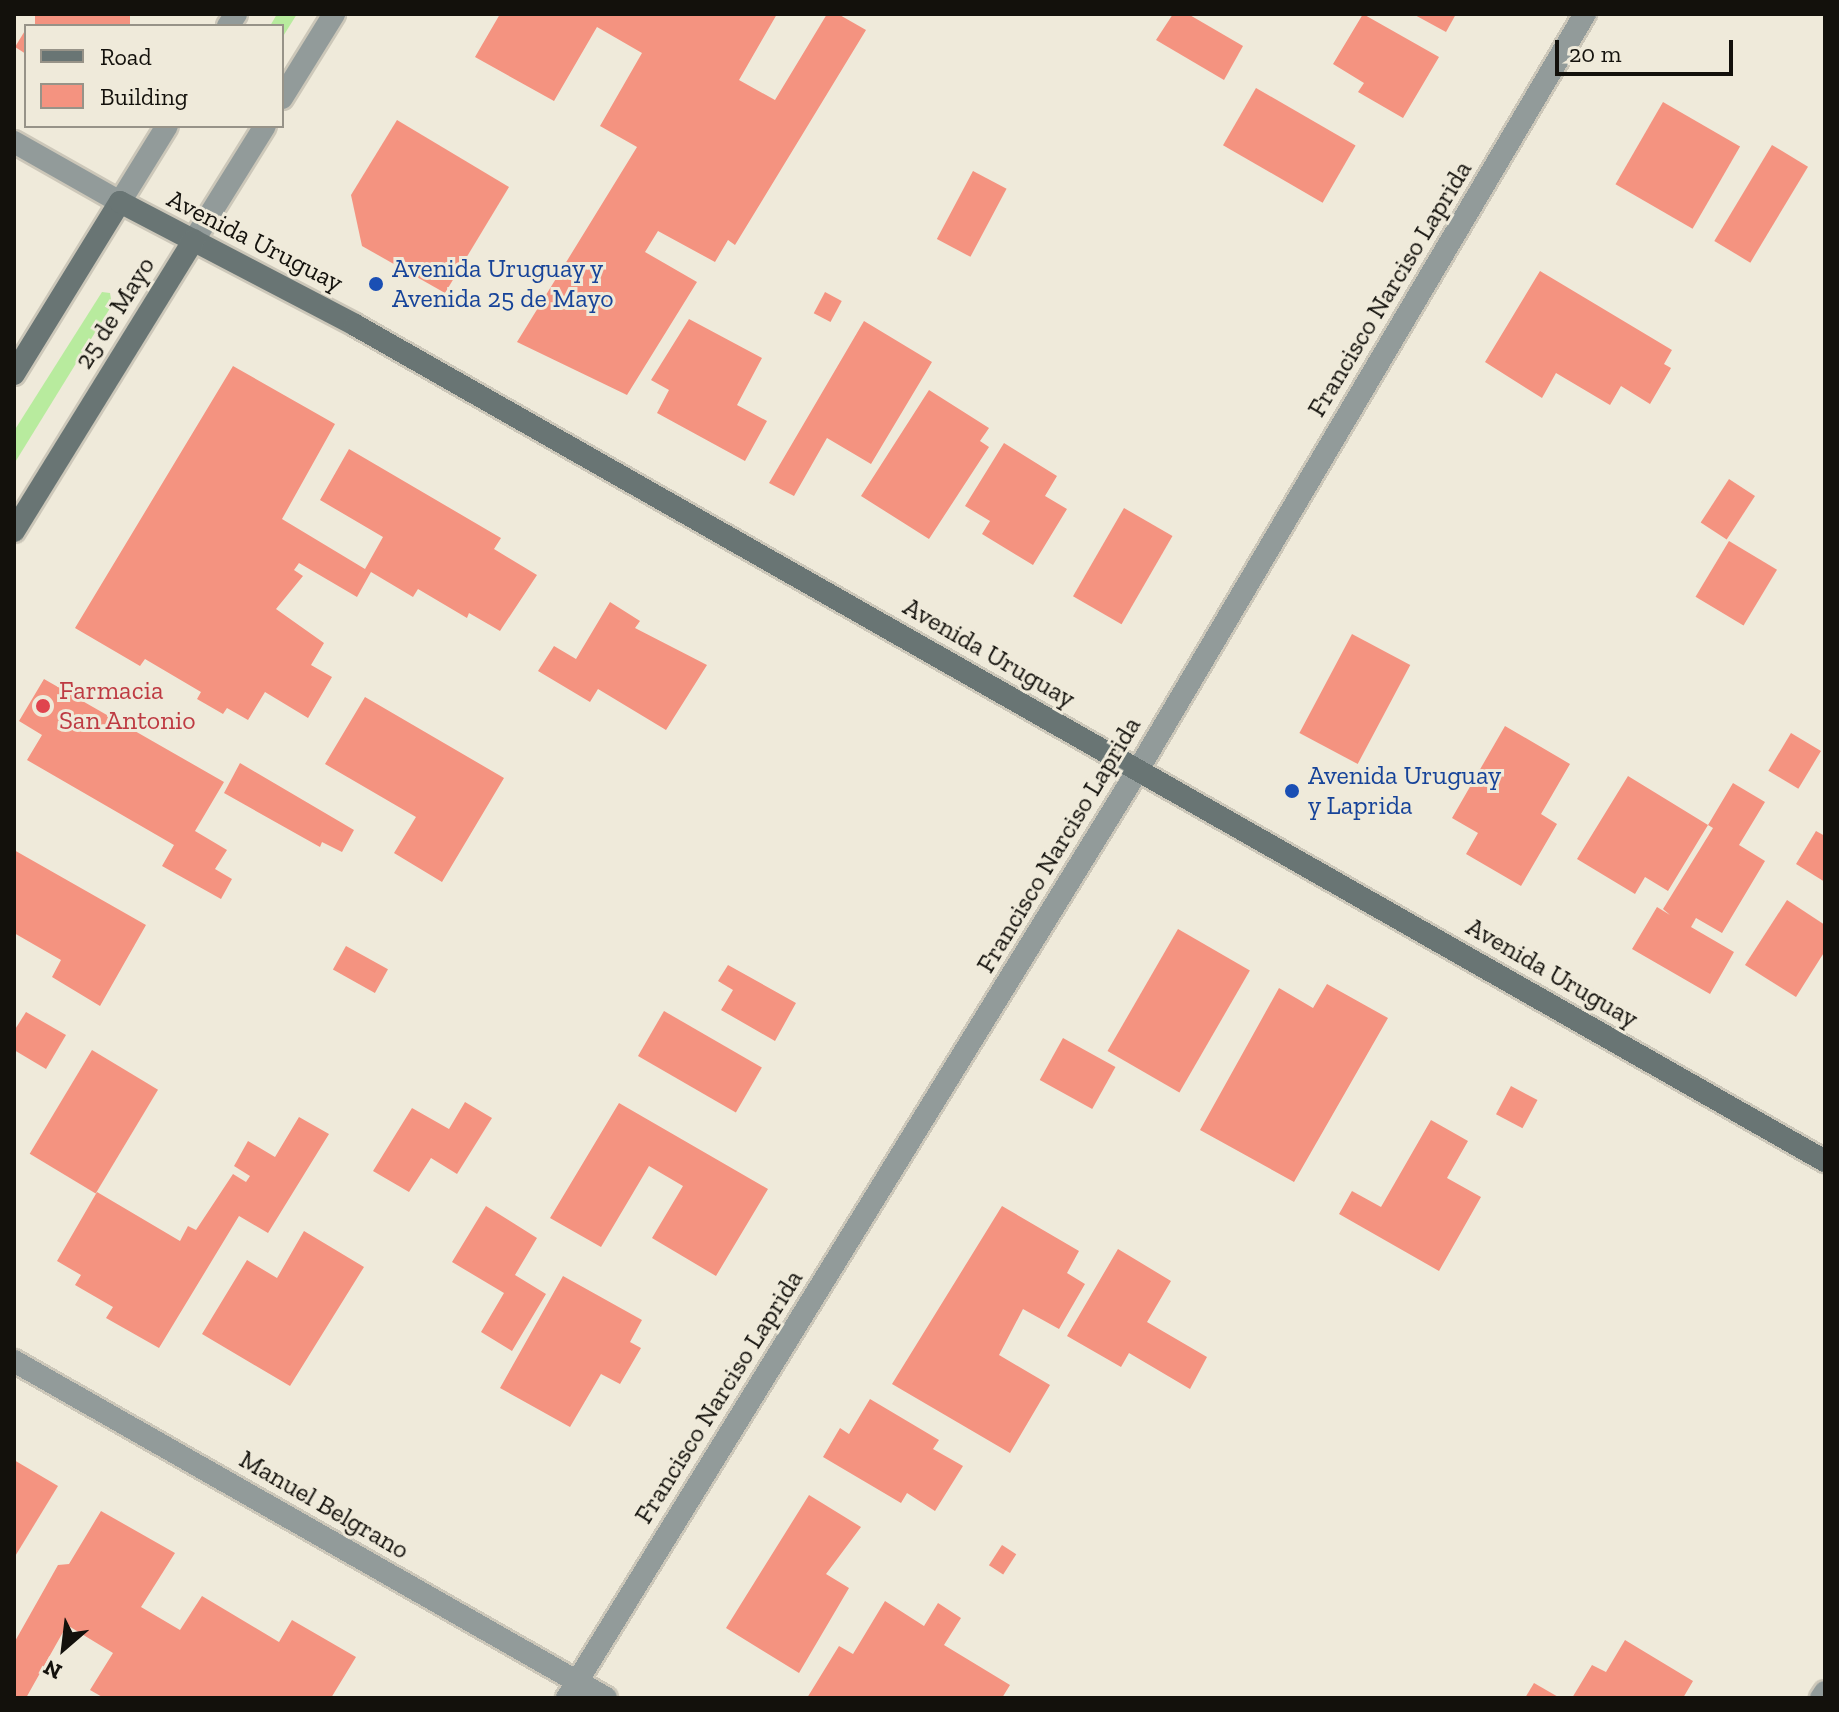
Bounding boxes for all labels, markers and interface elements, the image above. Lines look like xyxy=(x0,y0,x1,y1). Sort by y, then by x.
legend xyxy=(24,24,284,128)
scale bar xyxy=(1559,24,1737,74)
text: 20 m xyxy=(1569,39,1621,68)
text: Road xyxy=(100,42,152,71)
text: Building xyxy=(100,82,188,111)
street label: Francisco Narciso Laprida xyxy=(1301,155,1479,423)
street label: Avenida Uruguay xyxy=(162,183,348,299)
street label: 25 de Mayo xyxy=(68,251,162,375)
place label: Avenida Uruguay y Avenida 25 de Mayo xyxy=(392,253,614,314)
marker: Avenida Uruguay y Avenida 25 de Mayo xyxy=(367,275,385,293)
street label: Avenida Uruguay xyxy=(898,591,1080,715)
place label: Farmacia San Antonio xyxy=(59,675,196,736)
marker: Farmacia San Antonio xyxy=(34,697,52,715)
street label: Francisco Narciso Laprida xyxy=(970,711,1148,979)
place label: Avenida Uruguay y Laprida xyxy=(1308,760,1501,822)
marker: Avenida Uruguay y Laprida xyxy=(1283,782,1301,800)
street label: Avenida Uruguay xyxy=(1461,911,1643,1035)
street label: Francisco Narciso Laprida xyxy=(628,1265,810,1529)
street label: Manuel Belgrano xyxy=(234,1444,414,1566)
north arrow xyxy=(24,1608,104,1688)
text: N xyxy=(39,1654,66,1685)

